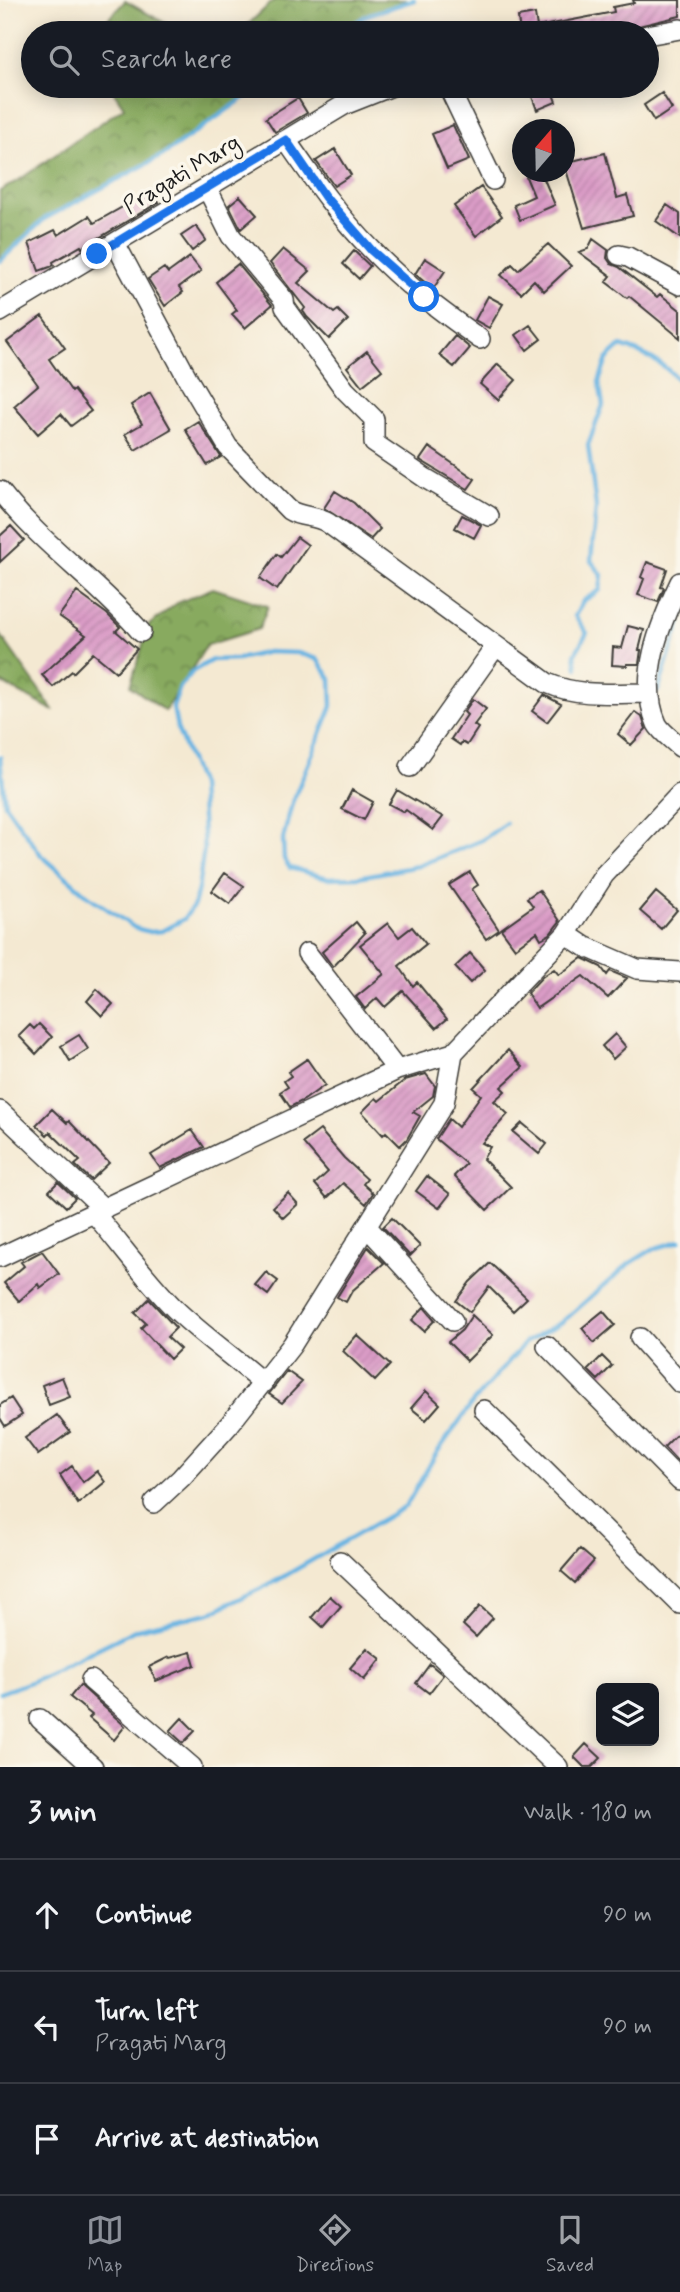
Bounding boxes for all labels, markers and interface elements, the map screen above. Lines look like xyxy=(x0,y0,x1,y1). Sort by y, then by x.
search box xyxy=(21,21,659,98)
icon: search xyxy=(45,41,83,79)
text: Search here xyxy=(101,43,232,77)
north arrow xyxy=(512,119,575,182)
street label: Pragati Marg xyxy=(118,128,247,223)
route end xyxy=(81,238,112,269)
route start xyxy=(408,281,439,312)
map controls xyxy=(596,1683,659,1746)
button: layers xyxy=(596,1683,659,1746)
text: 3 min xyxy=(28,1793,97,1832)
text: Walk · 180 m xyxy=(523,1798,652,1828)
icon: ahead xyxy=(28,1896,66,1934)
text: Continue xyxy=(95,1898,192,1932)
text: 90 m xyxy=(603,1900,652,1930)
text: Turn left xyxy=(95,1995,199,2029)
icon: left xyxy=(28,2008,66,2046)
text: 90 m xyxy=(603,2012,652,2042)
text: Pragati Marg xyxy=(95,2029,226,2059)
icon: arrive xyxy=(28,2120,66,2158)
text: Arrive at destination xyxy=(95,2122,319,2156)
tab: Map xyxy=(86,2211,124,2278)
tab: Directions xyxy=(296,2211,374,2278)
tab: Saved xyxy=(546,2211,594,2278)

